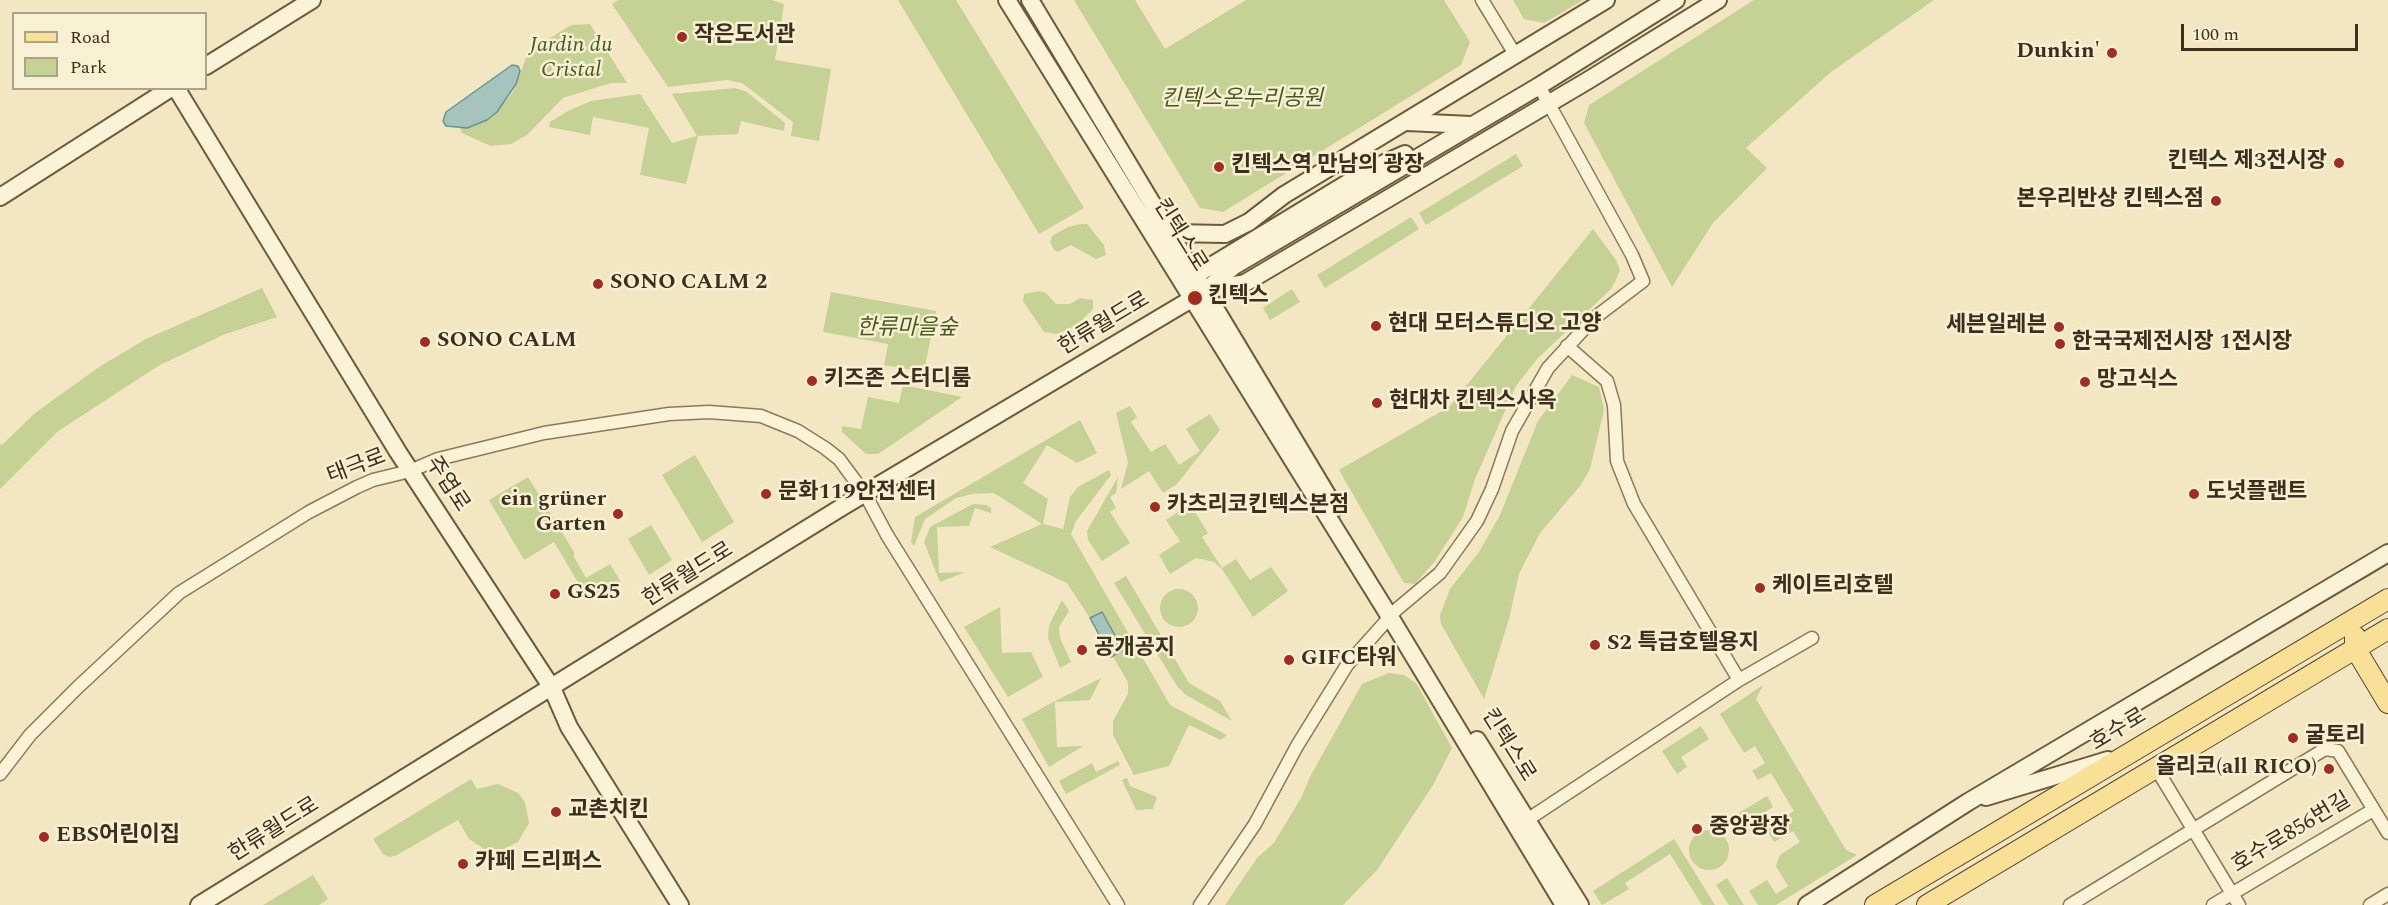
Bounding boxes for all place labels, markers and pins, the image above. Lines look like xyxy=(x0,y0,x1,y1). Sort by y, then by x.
place label: 작은도서관 xyxy=(694,24,795,50)
marker: 작은도서관 xyxy=(675,30,689,44)
place label: Dunkin' xyxy=(2016,40,2100,66)
marker: Dunkin' xyxy=(2105,46,2119,60)
place label: 킨텍스 제3전시장 xyxy=(2167,150,2327,176)
place label: 킨텍스역 만남의 광장 xyxy=(1231,154,1424,180)
marker: 킨텍스 제3전시장 xyxy=(2332,156,2346,170)
marker: 킨텍스역 만남의 광장 xyxy=(1212,160,1226,174)
place label: 본우리반상 킨텍스점 xyxy=(2016,188,2204,214)
marker: 본우리반상 킨텍스점 xyxy=(2209,194,2223,208)
place label: SONO CALM 2 xyxy=(610,271,767,297)
marker: SONO CALM 2 xyxy=(591,277,605,291)
place label: 킨텍스 xyxy=(1208,285,1269,311)
marker: 킨텍스 xyxy=(1186,289,1204,307)
place label: 현대 모터스튜디오 고양 xyxy=(1388,313,1601,339)
place label: 세븐일레븐 xyxy=(1946,314,2047,340)
marker: 현대 모터스튜디오 고양 xyxy=(1369,319,1383,333)
marker: 세븐일레븐 xyxy=(2052,320,2066,334)
place label: SONO CALM xyxy=(437,329,577,355)
place label: 한국국제전시장 1전시장 xyxy=(2072,331,2292,357)
marker: SONO CALM xyxy=(418,335,432,349)
marker: 한국국제전시장 1전시장 xyxy=(2053,337,2067,351)
place label: 키즈존 스터디룸 xyxy=(824,368,971,394)
place label: 망고식스 xyxy=(2097,369,2178,395)
marker: 키즈존 스터디룸 xyxy=(805,374,819,388)
marker: 망고식스 xyxy=(2078,375,2092,389)
place label: 현대차 킨텍스사옥 xyxy=(1389,390,1556,416)
marker: 현대차 킨텍스사옥 xyxy=(1370,396,1384,410)
place label: 문화119안전센터 xyxy=(778,481,936,507)
place label: 도넛플랜트 xyxy=(2206,481,2307,507)
marker: 문화119안전센터 xyxy=(759,487,773,501)
marker: 도넛플랜트 xyxy=(2187,487,2201,501)
place label: ein grüner Garten xyxy=(501,488,606,540)
place label: 카츠리코킨텍스본점 xyxy=(1167,494,1349,520)
marker: 카츠리코킨텍스본점 xyxy=(1148,500,1162,514)
marker: ein grüner Garten xyxy=(611,507,625,521)
place label: 케이트리호텔 xyxy=(1772,575,1893,601)
place label: GS25 xyxy=(567,581,621,607)
marker: 케이트리호텔 xyxy=(1753,581,1767,595)
marker: GS25 xyxy=(548,587,562,601)
place label: S2 특급호텔용지 xyxy=(1607,632,1759,658)
place label: 공개공지 xyxy=(1094,637,1175,663)
marker: S2 특급호텔용지 xyxy=(1588,638,1602,652)
marker: 공개공지 xyxy=(1075,643,1089,657)
place label: GIFC타워 xyxy=(1301,647,1397,673)
marker: GIFC타워 xyxy=(1282,653,1296,667)
place label: 굴토리 xyxy=(2305,725,2366,751)
marker: 굴토리 xyxy=(2286,731,2300,745)
place label: 올리코(all RICO) xyxy=(2156,756,2317,782)
marker: 올리코(all RICO) xyxy=(2322,762,2336,776)
place label: 교촌치킨 xyxy=(568,799,649,825)
marker: 교촌치킨 xyxy=(549,805,563,819)
place label: 중앙광장 xyxy=(1709,816,1790,842)
marker: 중앙광장 xyxy=(1690,822,1704,836)
place label: EBS어린이집 xyxy=(56,824,180,850)
marker: EBS어린이집 xyxy=(37,830,51,844)
place label: 카페 드리퍼스 xyxy=(475,851,602,877)
marker: 카페 드리퍼스 xyxy=(456,857,470,871)

